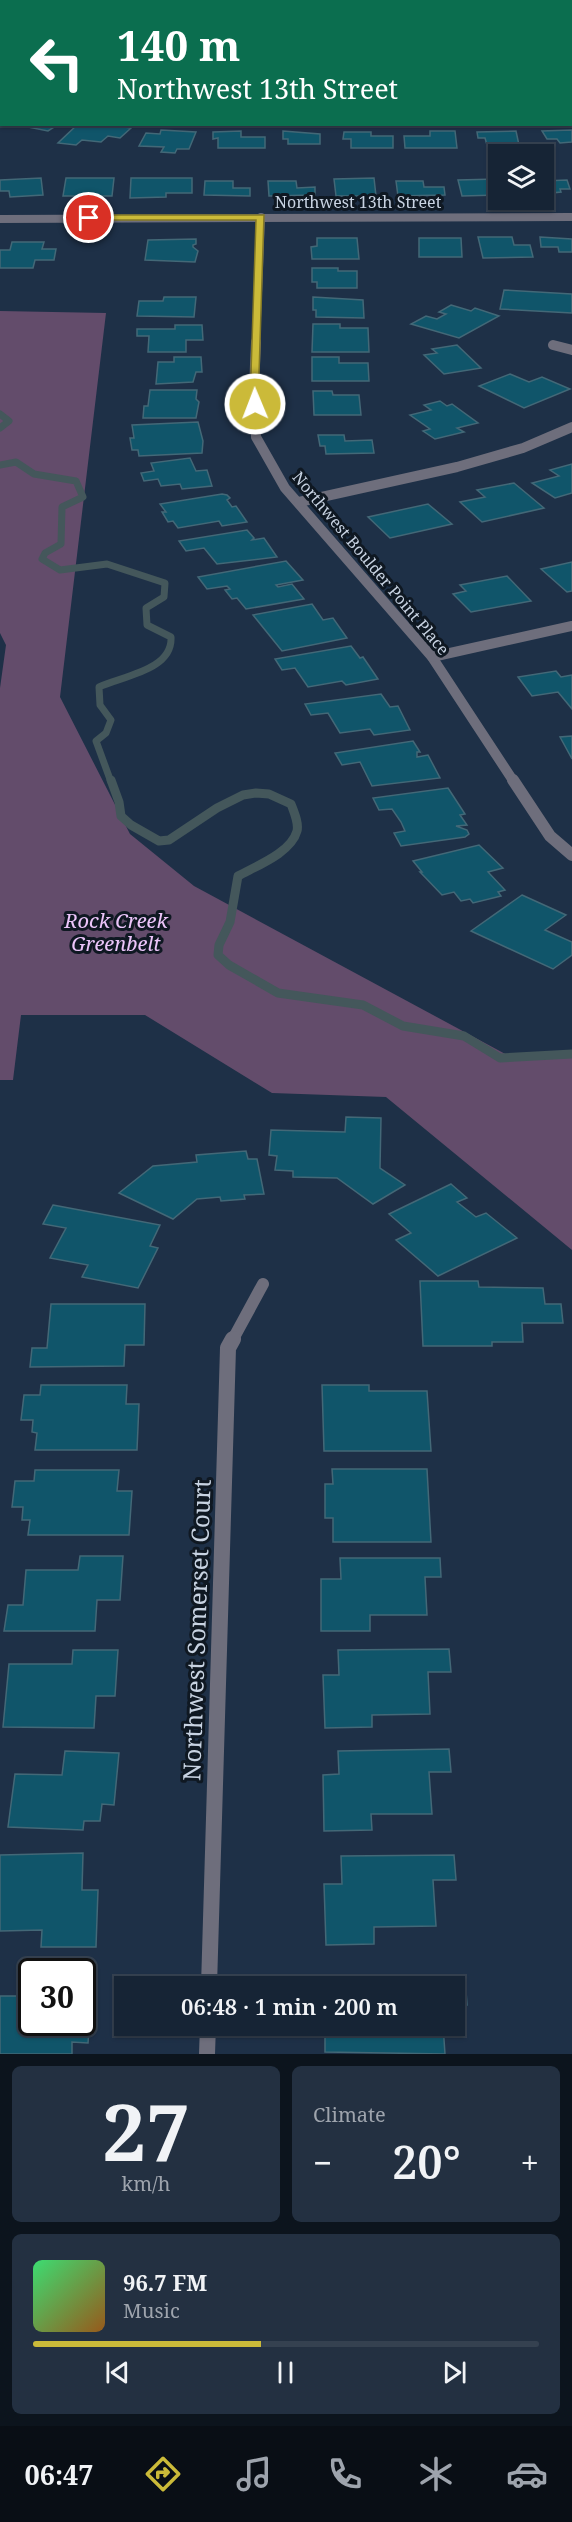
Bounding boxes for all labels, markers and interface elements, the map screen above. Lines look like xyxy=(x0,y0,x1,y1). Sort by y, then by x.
text: 140 m xyxy=(117,16,241,73)
icon: left xyxy=(18,24,96,102)
text: Northwest 13th Street xyxy=(117,70,398,107)
map controls xyxy=(488,144,554,210)
button: layers xyxy=(488,144,554,210)
street label: Northwest 13th Street xyxy=(275,191,442,213)
pin xyxy=(63,192,114,243)
icon: arrive xyxy=(72,201,105,234)
position arrow xyxy=(223,372,287,436)
street label: Northwest Boulder Point Place xyxy=(288,467,454,659)
park label: Rock Creek Greenbelt xyxy=(63,907,168,957)
street label: Northwest Somerset Court xyxy=(174,1479,218,1781)
speed limit sign: 30 xyxy=(18,1958,96,2036)
text: 06:48 · 1 min · 200 m xyxy=(181,1991,398,2021)
text: 27 xyxy=(102,2078,190,2184)
text: Climate xyxy=(313,2101,386,2128)
text: 20° xyxy=(392,2131,461,2192)
text: − xyxy=(313,2140,332,2185)
text: + xyxy=(521,2140,539,2185)
text: km/h xyxy=(121,2170,171,2197)
text: 96.7 FM xyxy=(123,2267,207,2297)
text: Music xyxy=(123,2297,180,2324)
icon: previous xyxy=(101,2356,134,2389)
icon: pause xyxy=(269,2356,302,2389)
icon: next xyxy=(438,2356,471,2389)
icon: directions xyxy=(142,2453,184,2495)
icon: music xyxy=(233,2453,275,2495)
icon: phone xyxy=(324,2453,366,2495)
icon: climate xyxy=(415,2453,457,2495)
icon: car xyxy=(506,2453,548,2495)
text: 06:47 xyxy=(24,2456,94,2493)

